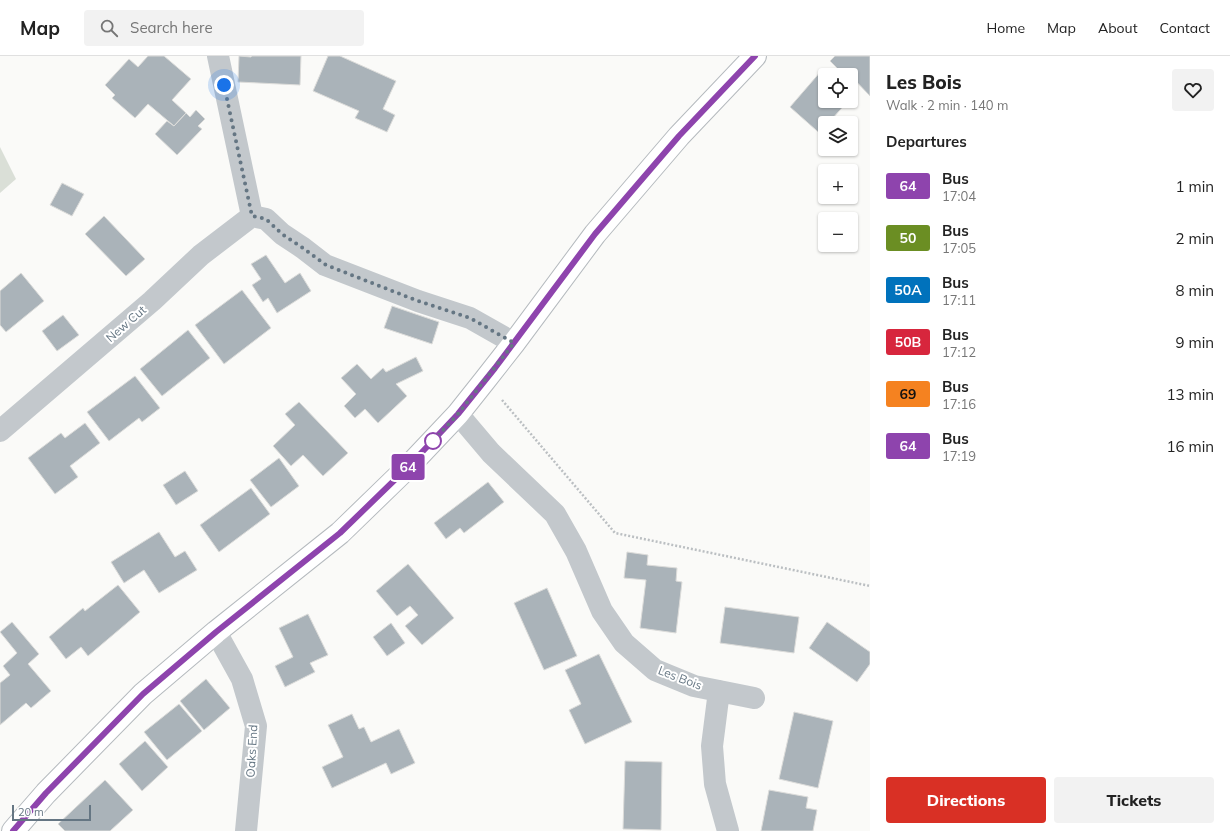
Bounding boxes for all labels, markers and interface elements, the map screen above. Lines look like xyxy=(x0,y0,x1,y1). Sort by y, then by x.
search box xyxy=(84,10,364,46)
text: Map xyxy=(20,16,60,40)
icon: search xyxy=(98,17,120,39)
text: Search here xyxy=(130,18,213,37)
text: Home xyxy=(986,19,1025,37)
text: Map xyxy=(1047,19,1076,37)
text: About xyxy=(1098,19,1138,37)
text: Contact xyxy=(1160,19,1210,37)
map controls xyxy=(818,68,858,252)
button: locate xyxy=(818,68,858,108)
button: heart xyxy=(1172,69,1214,111)
text: Les Bois xyxy=(886,70,962,94)
your location xyxy=(214,75,234,95)
text: Walk · 2 min · 140 m xyxy=(886,97,1008,113)
button: layers xyxy=(818,116,858,156)
text: Departures xyxy=(886,132,967,151)
button: + xyxy=(818,164,858,204)
text: Bus xyxy=(942,169,969,188)
text: 64 xyxy=(900,177,916,195)
text: 1 min xyxy=(1176,177,1214,196)
text: 17:04 xyxy=(942,188,976,204)
button: − xyxy=(818,212,858,252)
text: Bus xyxy=(942,221,969,240)
text: 50 xyxy=(900,229,916,247)
text: 2 min xyxy=(1176,229,1214,248)
text: 17:05 xyxy=(942,240,976,256)
text: Bus xyxy=(942,273,969,292)
text: 50A xyxy=(894,281,922,299)
text: 8 min xyxy=(1176,281,1214,300)
text: 17:11 xyxy=(942,292,976,308)
street label: New Cut xyxy=(103,302,149,345)
text: Bus xyxy=(942,325,969,344)
text: 50B xyxy=(895,333,921,351)
text: 9 min xyxy=(1176,333,1214,352)
text: 17:12 xyxy=(942,344,976,360)
text: Bus xyxy=(942,377,969,396)
text: 69 xyxy=(900,385,916,403)
text: 13 min xyxy=(1167,385,1214,404)
text: 17:16 xyxy=(942,396,976,412)
text: Bus xyxy=(942,429,969,448)
unlabelled marker xyxy=(424,432,442,450)
text: 64 xyxy=(900,437,916,455)
text: 16 min xyxy=(1167,437,1214,456)
text: 17:19 xyxy=(942,448,976,464)
line badge: 64 xyxy=(390,454,426,480)
text: 64 xyxy=(400,458,416,476)
street label: Les Bois xyxy=(656,662,704,693)
street label: Oaks End xyxy=(243,724,260,778)
button: Directions xyxy=(886,777,1046,823)
button: Tickets xyxy=(1054,777,1214,823)
scale bar xyxy=(12,803,91,822)
text: 20 m xyxy=(18,805,44,819)

